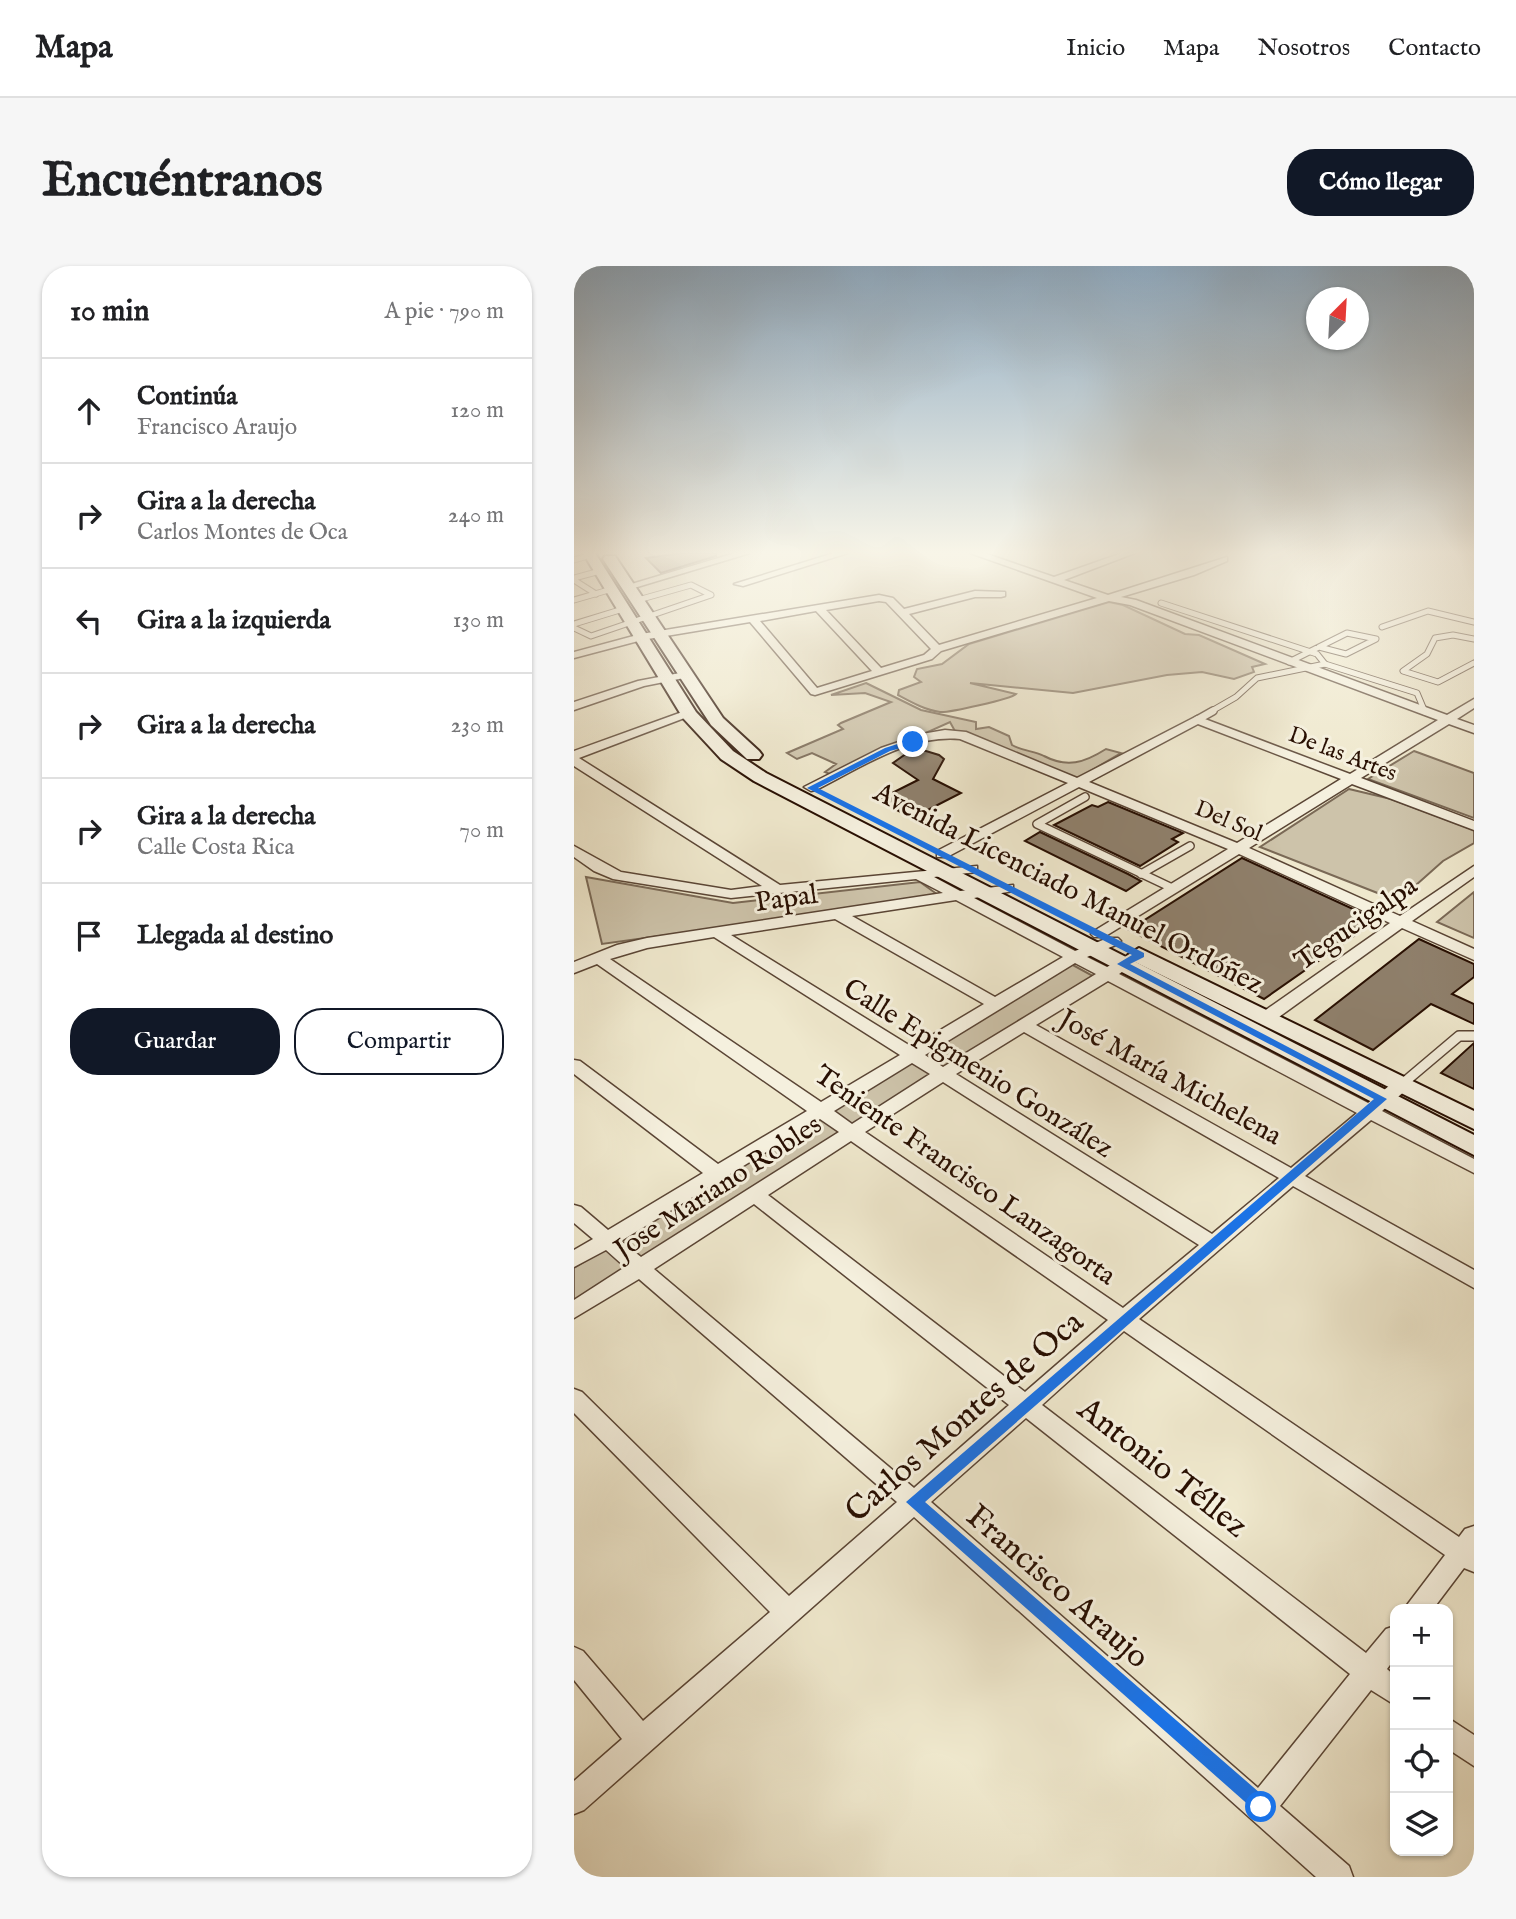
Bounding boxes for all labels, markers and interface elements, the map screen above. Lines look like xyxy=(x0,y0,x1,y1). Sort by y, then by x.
text: Mapa xyxy=(35,27,112,69)
text: Inicio xyxy=(1066,33,1125,64)
text: Mapa xyxy=(1163,33,1219,64)
text: Nosotros xyxy=(1257,33,1350,64)
text: Contacto xyxy=(1388,33,1481,64)
button: Cómo llegar xyxy=(1287,149,1474,216)
text: Encuéntranos xyxy=(42,151,323,213)
north arrow xyxy=(1306,287,1369,350)
text: 10 min xyxy=(70,293,150,331)
text: A pie · 790 m xyxy=(384,297,504,326)
text: Continúa xyxy=(137,380,238,413)
icon: ahead xyxy=(70,392,108,430)
text: 120 m xyxy=(451,396,504,425)
text: Francisco Araujo xyxy=(137,413,297,442)
text: Gira a la derecha xyxy=(137,485,316,518)
icon: right xyxy=(70,497,108,535)
text: 240 m xyxy=(448,501,504,530)
text: Carlos Montes de Oca xyxy=(137,518,348,547)
icon: left xyxy=(70,602,108,640)
text: Gira a la izquierda xyxy=(137,604,331,637)
text: 130 m xyxy=(453,606,504,635)
icon: right xyxy=(70,707,108,745)
text: Gira a la derecha xyxy=(137,709,316,742)
text: 230 m xyxy=(451,711,504,740)
street label: De las Artes xyxy=(1284,720,1401,788)
route end xyxy=(897,726,928,757)
street label: Avenida Licenciado Manuel Ordóñez xyxy=(867,775,1268,1003)
street label: Del Sol xyxy=(1190,794,1267,849)
text: Gira a la derecha xyxy=(137,800,316,833)
icon: right xyxy=(70,812,108,850)
text: 70 m xyxy=(459,816,504,845)
text: Calle Costa Rica xyxy=(137,833,295,862)
street label: Tegucigalpa xyxy=(1288,868,1425,979)
street label: Papal xyxy=(753,878,820,921)
icon: arrive xyxy=(70,917,108,955)
text: Llegada al destino xyxy=(137,919,333,952)
street label: Calle Epigmenio González xyxy=(836,972,1119,1167)
street label: José María Michelena xyxy=(1049,1001,1288,1154)
button: Guardar xyxy=(70,1008,280,1075)
button: Compartir xyxy=(294,1008,504,1075)
street label: Teniente Francisco Lanzagorta xyxy=(807,1058,1123,1294)
street label: Jose Mariano Robles xyxy=(606,1108,829,1270)
street label: Carlos Montes de Oca xyxy=(837,1302,1093,1532)
street label: Antonio Téllez xyxy=(1068,1388,1256,1548)
street label: Francisco Araujo xyxy=(957,1496,1157,1678)
map controls xyxy=(1390,1604,1453,1856)
button: + xyxy=(1390,1604,1453,1667)
button: − xyxy=(1390,1667,1453,1730)
button: locate xyxy=(1390,1730,1453,1793)
route start xyxy=(1245,1791,1276,1822)
button: layers xyxy=(1390,1793,1453,1856)

